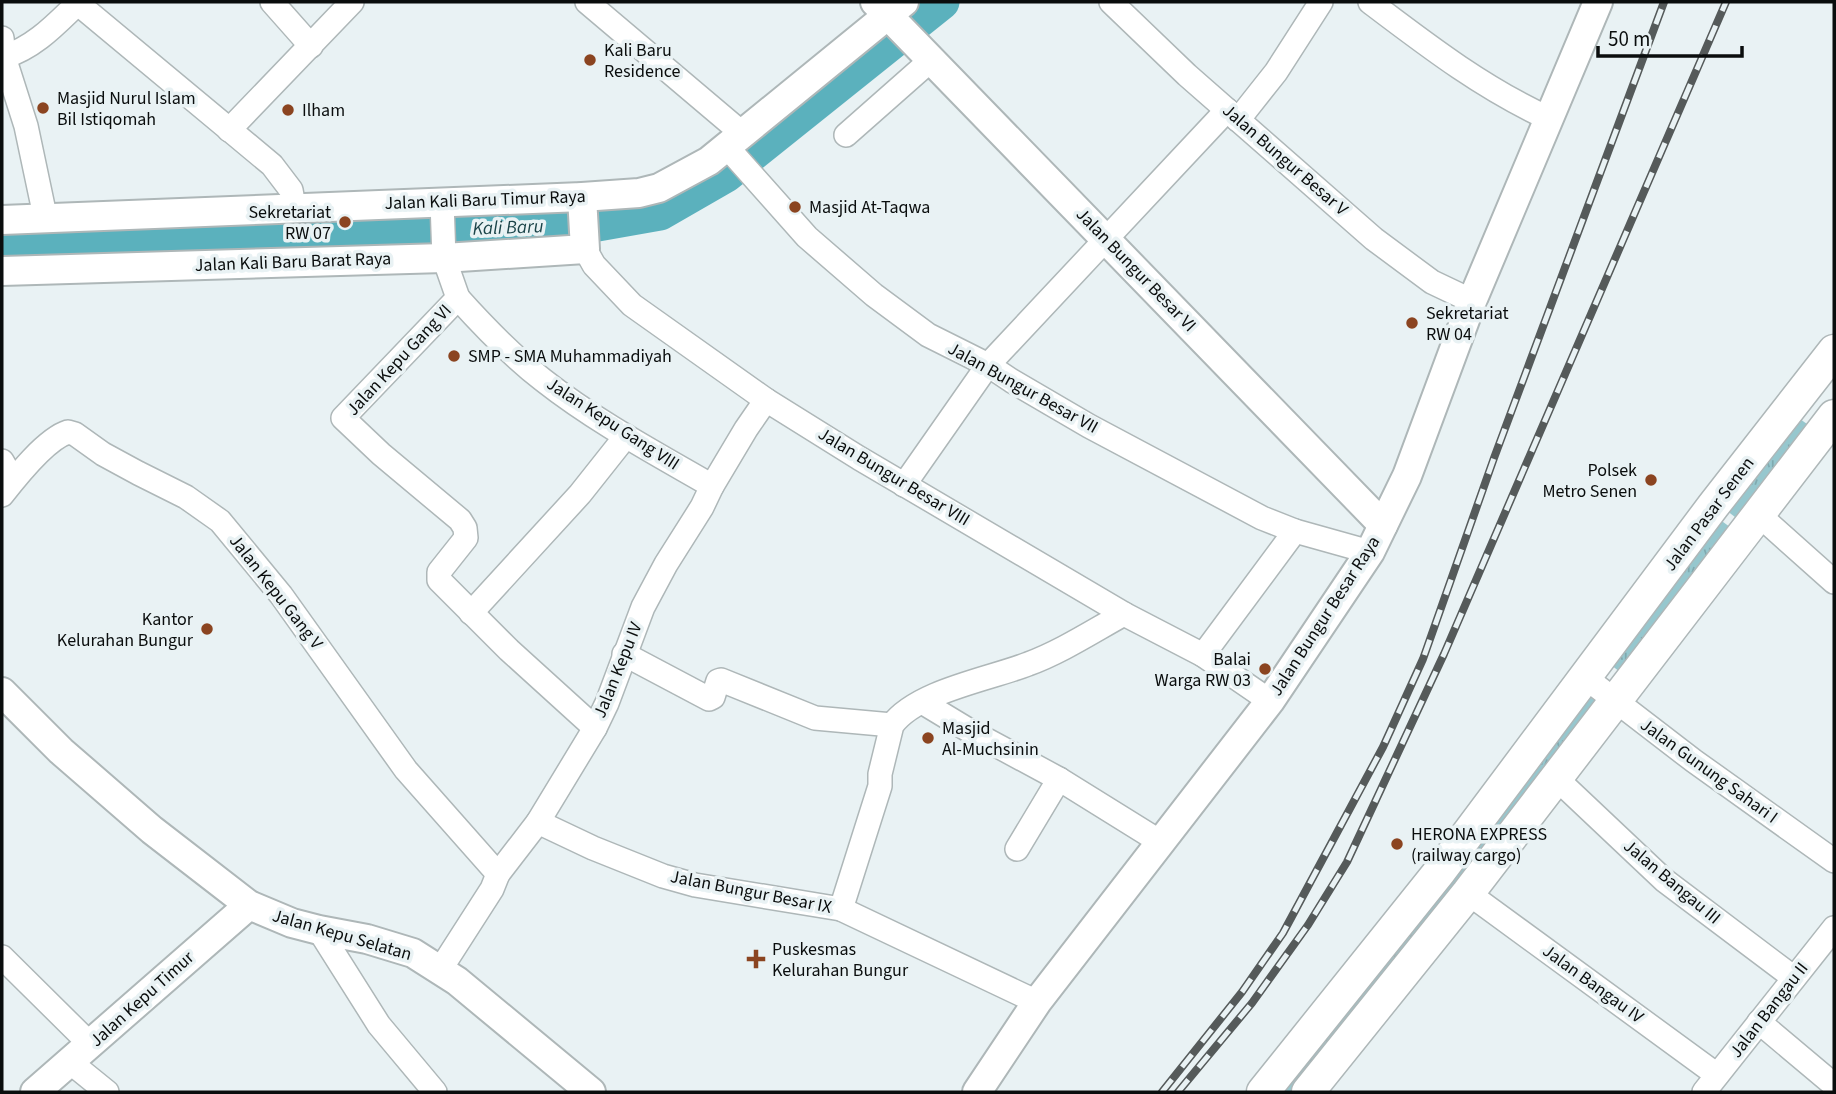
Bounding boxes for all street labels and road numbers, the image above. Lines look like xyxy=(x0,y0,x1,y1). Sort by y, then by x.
street label: Jalan Bungur Besar V xyxy=(1217,98,1354,222)
street label: Jalan Kali Baru Timur Raya xyxy=(384,184,586,216)
street label: Jalan Bungur Besar VI xyxy=(1070,202,1202,338)
street label: Jalan Kali Baru Barat Raya xyxy=(194,246,392,278)
street label: Jalan Kepu Gang VI xyxy=(341,299,457,421)
street label: Jalan Bungur Besar VII xyxy=(943,336,1103,440)
street label: Jalan Kepu Gang VIII xyxy=(542,372,684,476)
street label: Jalan Bungur Besar VIII xyxy=(813,422,975,532)
street label: Jalan Pasar Senen xyxy=(1658,452,1760,576)
street label: Jalan Kepu Gang V xyxy=(223,529,329,655)
street label: Jalan Bungur Besar Raya xyxy=(1264,531,1386,701)
street label: Jalan Kepu IV xyxy=(587,618,649,722)
street label: Jalan Gunung Sahari I xyxy=(1635,713,1783,829)
street label: Jalan Bangau III xyxy=(1618,834,1726,930)
street label: Jalan Bungur Besar IX xyxy=(668,864,834,920)
street label: Jalan Kepu Selatan xyxy=(269,903,415,967)
street label: Jalan Bangau IV xyxy=(1537,939,1649,1030)
street label: Jalan Kepu Timur xyxy=(84,945,200,1053)
street label: Jalan Bangau II xyxy=(1724,957,1814,1063)

